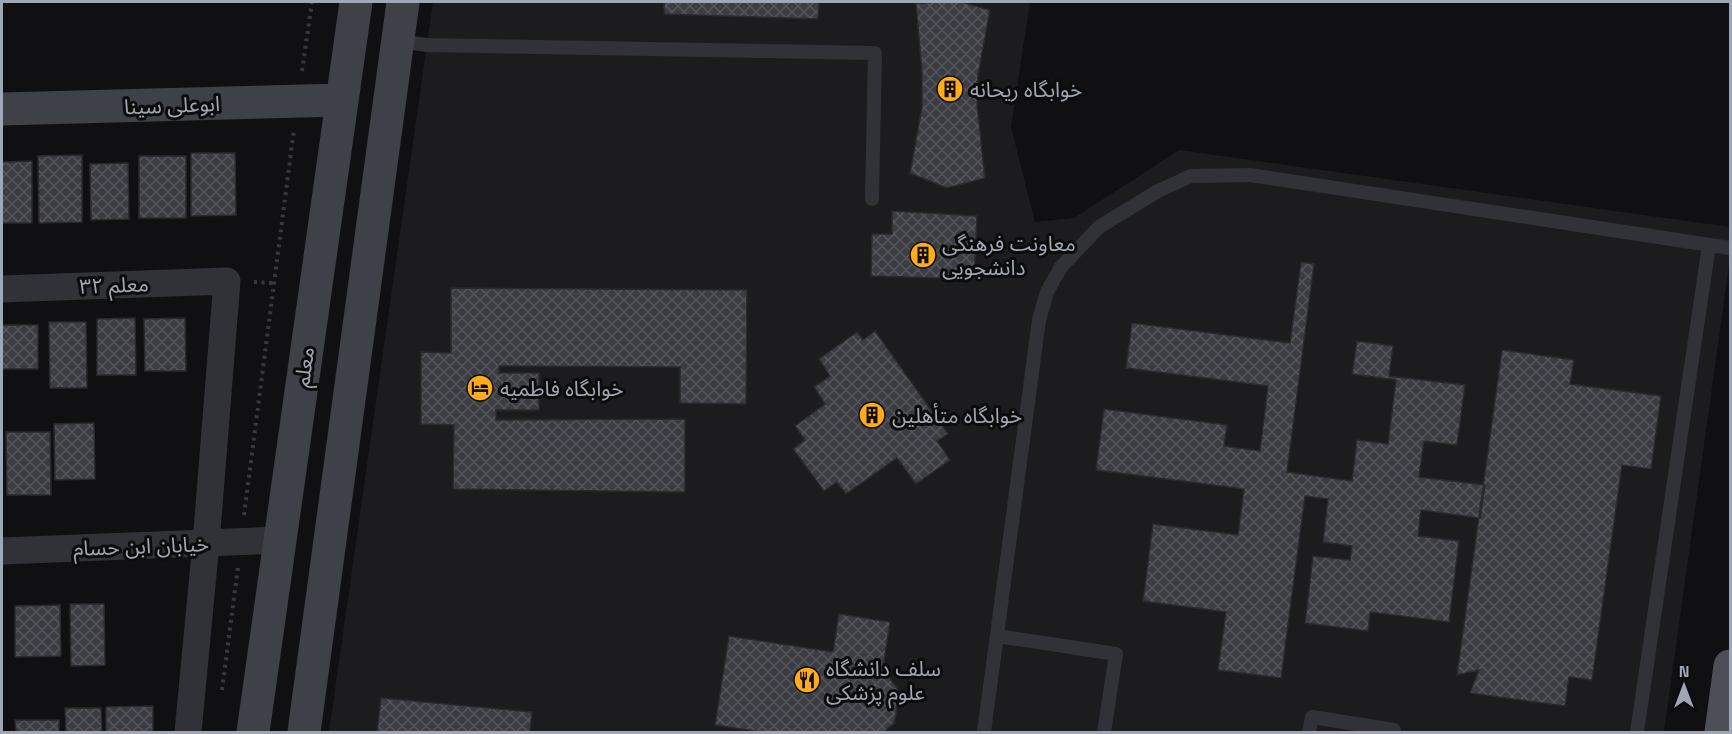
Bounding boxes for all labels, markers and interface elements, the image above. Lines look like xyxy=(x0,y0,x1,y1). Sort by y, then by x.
building icon: خوابگاه ریحانه xyxy=(935,74,965,104)
place label: خوابگاه ریحانه xyxy=(970,76,1082,103)
street label: ابوعلی سینا xyxy=(124,90,220,120)
place label: معاونت فرهنگی دانشجویی xyxy=(942,230,1076,281)
building icon: معاونت فرهنگی دانشجویی xyxy=(908,240,938,270)
street label: معلم ۳۲ xyxy=(79,270,149,302)
street label: معلم xyxy=(288,345,322,389)
hotel icon: خوابگاه فاطمیه xyxy=(465,373,495,403)
place label: خوابگاه فاطمیه xyxy=(500,375,624,402)
building icon: خوابگاه متأهلین xyxy=(857,400,887,430)
place label: خوابگاه متأهلین xyxy=(892,402,1022,429)
street label: خیابان ابن حسام xyxy=(73,530,209,565)
place label: سلف دانشگاه علوم پزشکی xyxy=(826,655,941,709)
north arrow xyxy=(1654,656,1714,716)
text: N xyxy=(1679,661,1689,682)
restaurant icon: سلف دانشگاه علوم پزشکی xyxy=(792,665,822,695)

